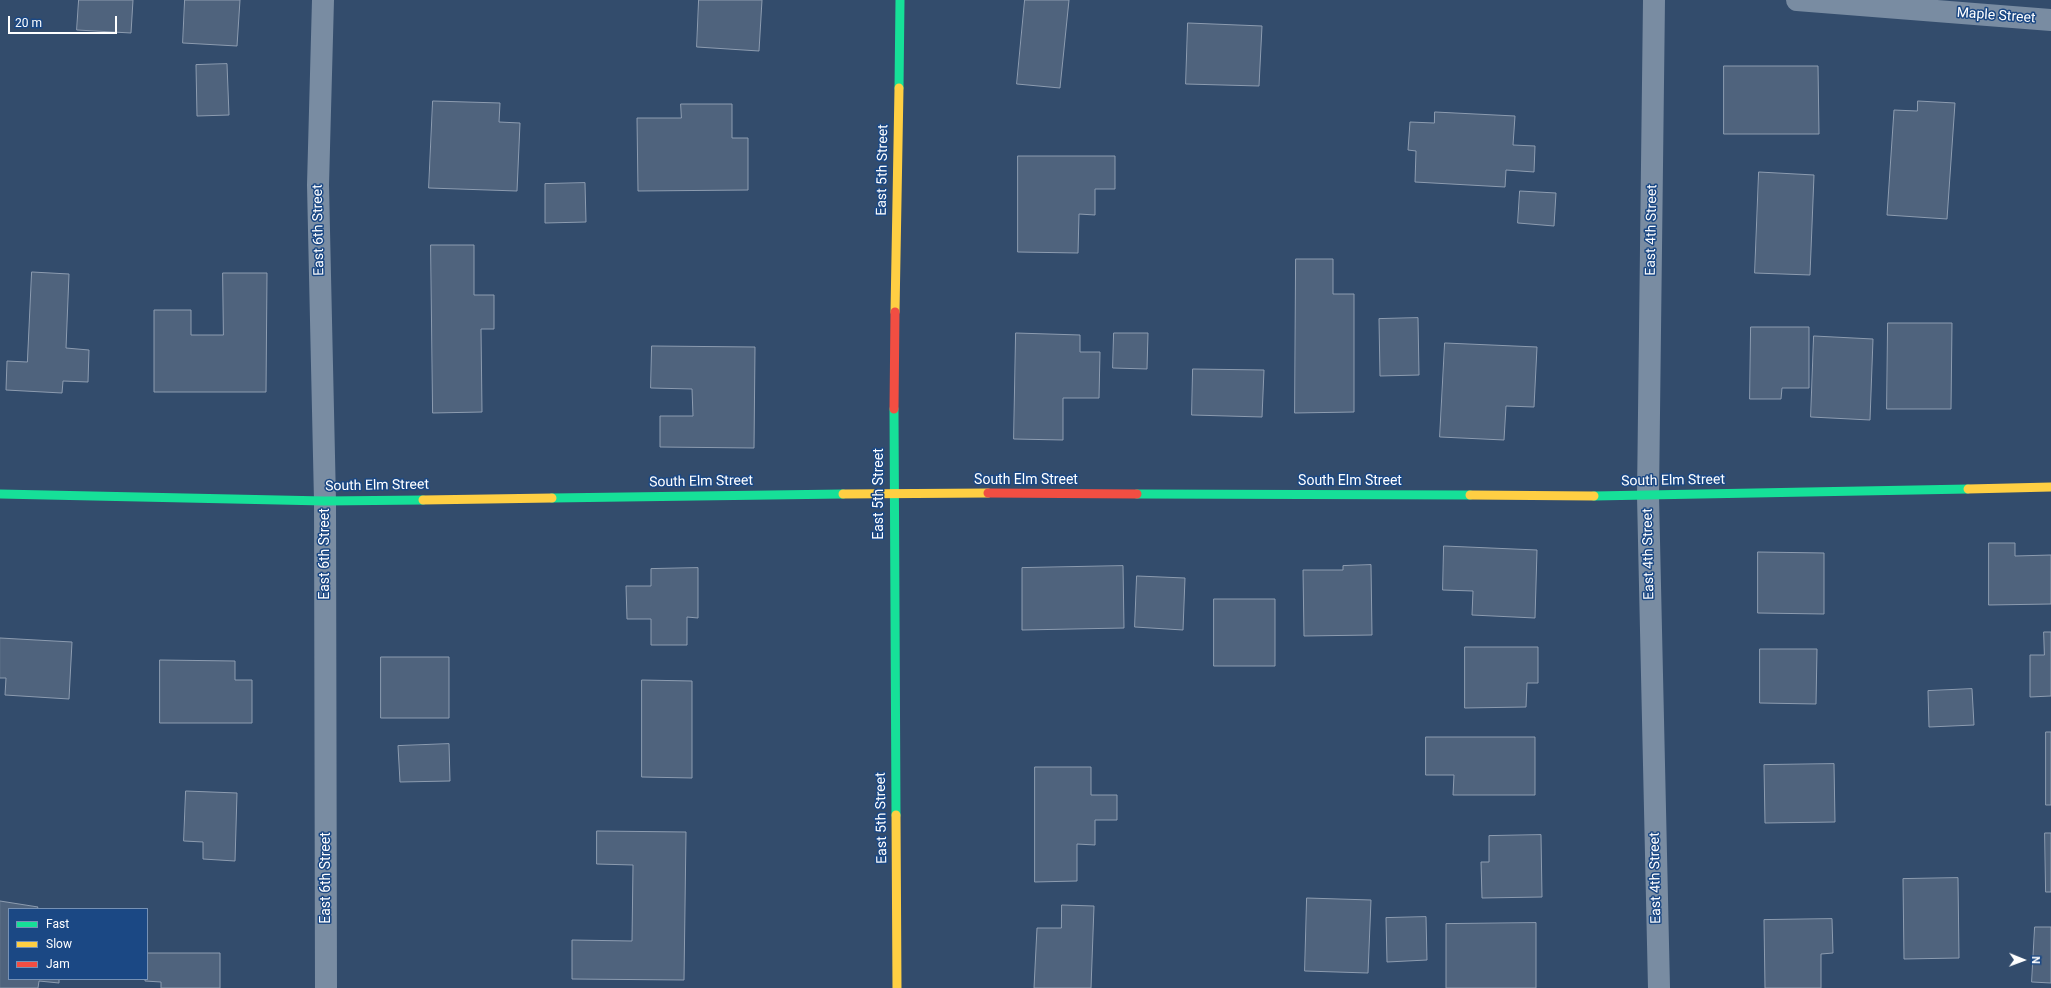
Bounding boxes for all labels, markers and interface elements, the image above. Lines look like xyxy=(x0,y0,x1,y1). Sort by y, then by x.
street label: Maple Street xyxy=(1956,5,2036,27)
scale bar xyxy=(10,8,119,34)
text: 20 m xyxy=(15,16,42,30)
street label: East 5th Street xyxy=(874,124,892,216)
street label: East 6th Street xyxy=(310,184,328,276)
street label: East 4th Street xyxy=(1643,184,1661,276)
street label: East 5th Street xyxy=(871,448,887,540)
street label: South Elm Street xyxy=(974,472,1078,488)
street label: South Elm Street xyxy=(1621,472,1725,490)
street label: South Elm Street xyxy=(649,473,753,491)
street label: South Elm Street xyxy=(1298,473,1402,489)
street label: South Elm Street xyxy=(325,477,429,495)
street label: East 6th Street xyxy=(317,508,333,600)
street label: East 4th Street xyxy=(1640,508,1658,600)
street label: East 5th Street xyxy=(873,772,891,864)
street label: East 6th Street xyxy=(318,832,334,924)
street label: East 4th Street xyxy=(1647,832,1665,924)
legend xyxy=(8,908,148,980)
text: Fast xyxy=(46,917,69,931)
text: Slow xyxy=(46,937,72,951)
north arrow xyxy=(2003,940,2043,980)
text: N xyxy=(2029,956,2042,964)
text: Jam xyxy=(46,957,70,971)

